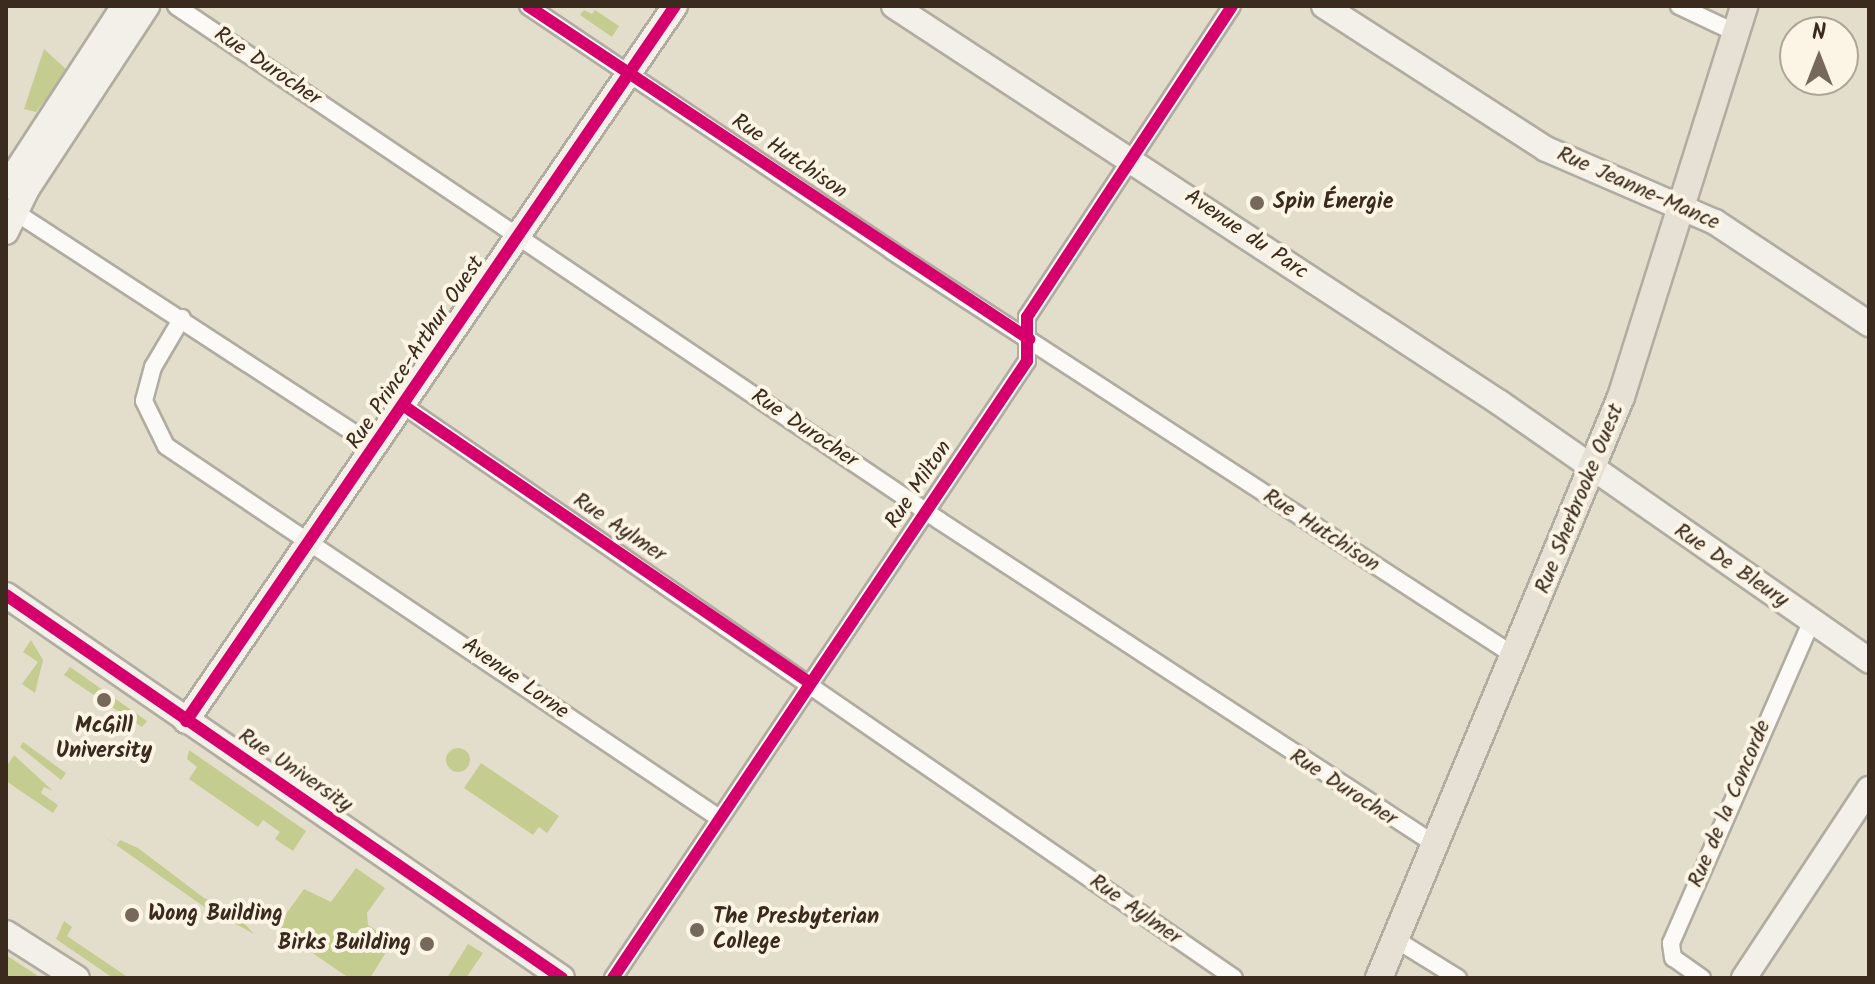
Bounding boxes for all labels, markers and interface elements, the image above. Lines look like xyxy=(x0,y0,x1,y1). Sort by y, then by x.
north arrow xyxy=(1779,16,1859,96)
text: N xyxy=(1812,16,1826,51)
street label: Rue Durocher xyxy=(209,22,325,112)
street label: Rue Hutchison xyxy=(726,109,852,205)
street label: Rue Jeanne-Mance xyxy=(1553,141,1723,237)
street label: Avenue du Parc xyxy=(1179,184,1313,286)
place label: Spin Énergie xyxy=(1273,190,1393,216)
marker: Spin Énergie xyxy=(1248,194,1266,212)
street label: Rue Prince-Arthur Ouest xyxy=(341,251,491,455)
street label: Rue Durocher xyxy=(746,384,862,474)
street label: Rue Sherbrooke Ouest xyxy=(1530,400,1630,598)
street label: Rue Milton xyxy=(880,436,958,534)
street label: Rue Hutchison xyxy=(1258,483,1384,579)
street label: Rue Aylmer xyxy=(568,487,670,569)
street label: Rue De Bleury xyxy=(1669,518,1793,614)
street label: Avenue Lorne xyxy=(456,632,574,726)
marker: McGill University xyxy=(95,691,113,709)
place label: McGill University xyxy=(56,713,152,764)
street label: Rue de la Concorde xyxy=(1683,716,1777,892)
street label: Rue University xyxy=(233,723,357,819)
street label: Rue Durocher xyxy=(1284,743,1402,833)
street label: Rue Aylmer xyxy=(1084,869,1186,951)
place label: Wong Building xyxy=(148,902,283,928)
place label: The Presbyterian College xyxy=(713,904,879,956)
marker: Wong Building xyxy=(123,906,141,924)
marker: The Presbyterian College xyxy=(688,921,706,939)
place label: Birks Building xyxy=(278,931,411,957)
marker: Birks Building xyxy=(418,935,436,953)

